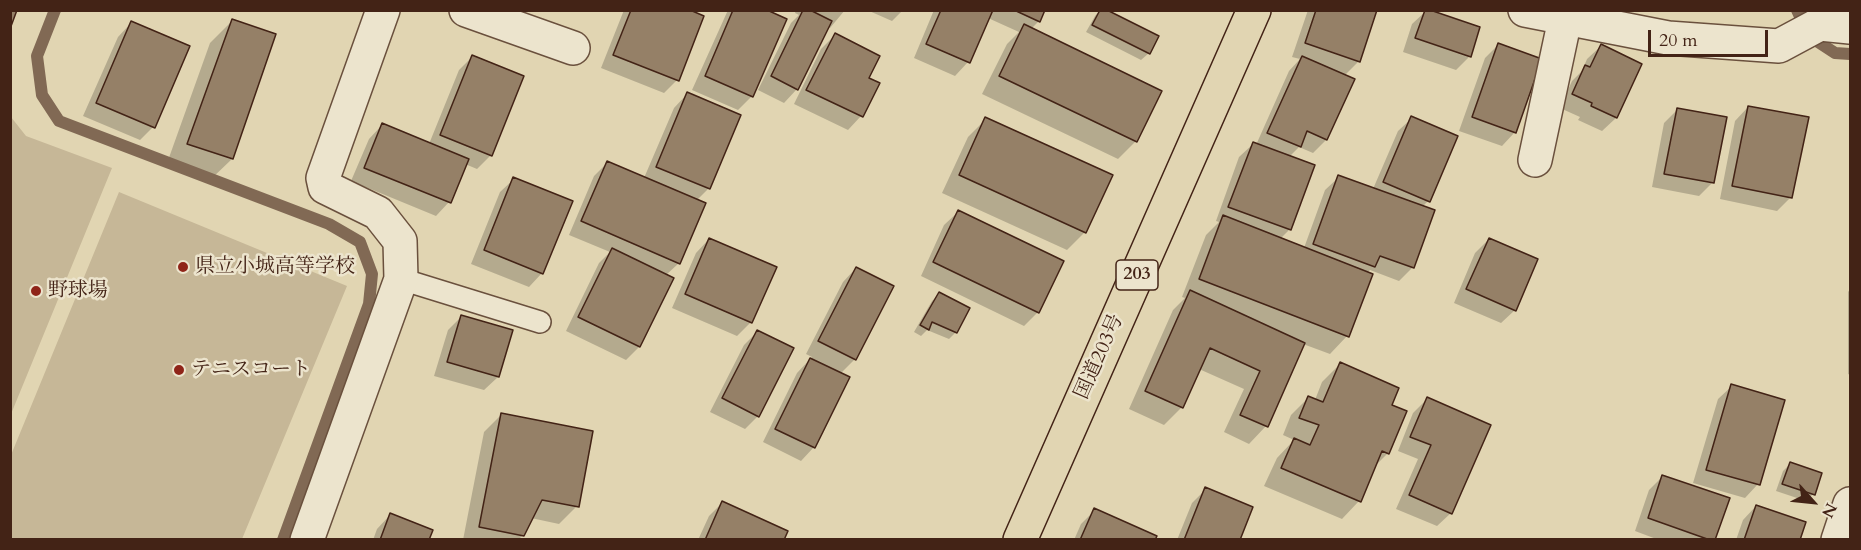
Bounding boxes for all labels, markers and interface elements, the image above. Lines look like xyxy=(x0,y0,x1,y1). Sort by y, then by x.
scale bar xyxy=(1651,18,1771,56)
text: 20 m xyxy=(1659,28,1698,53)
place label: 県立小城高等学校 xyxy=(195,255,355,279)
marker: 県立小城高等学校 xyxy=(176,260,190,274)
road number: 203 xyxy=(1116,260,1158,290)
place label: 野球場 xyxy=(48,279,108,303)
marker: 野球場 xyxy=(29,284,43,298)
street label: 国道203号 xyxy=(1071,311,1129,403)
place label: テニスコート xyxy=(191,358,311,382)
marker: テニスコート xyxy=(172,363,186,377)
north arrow xyxy=(1783,472,1843,532)
text: N xyxy=(1816,499,1842,521)

